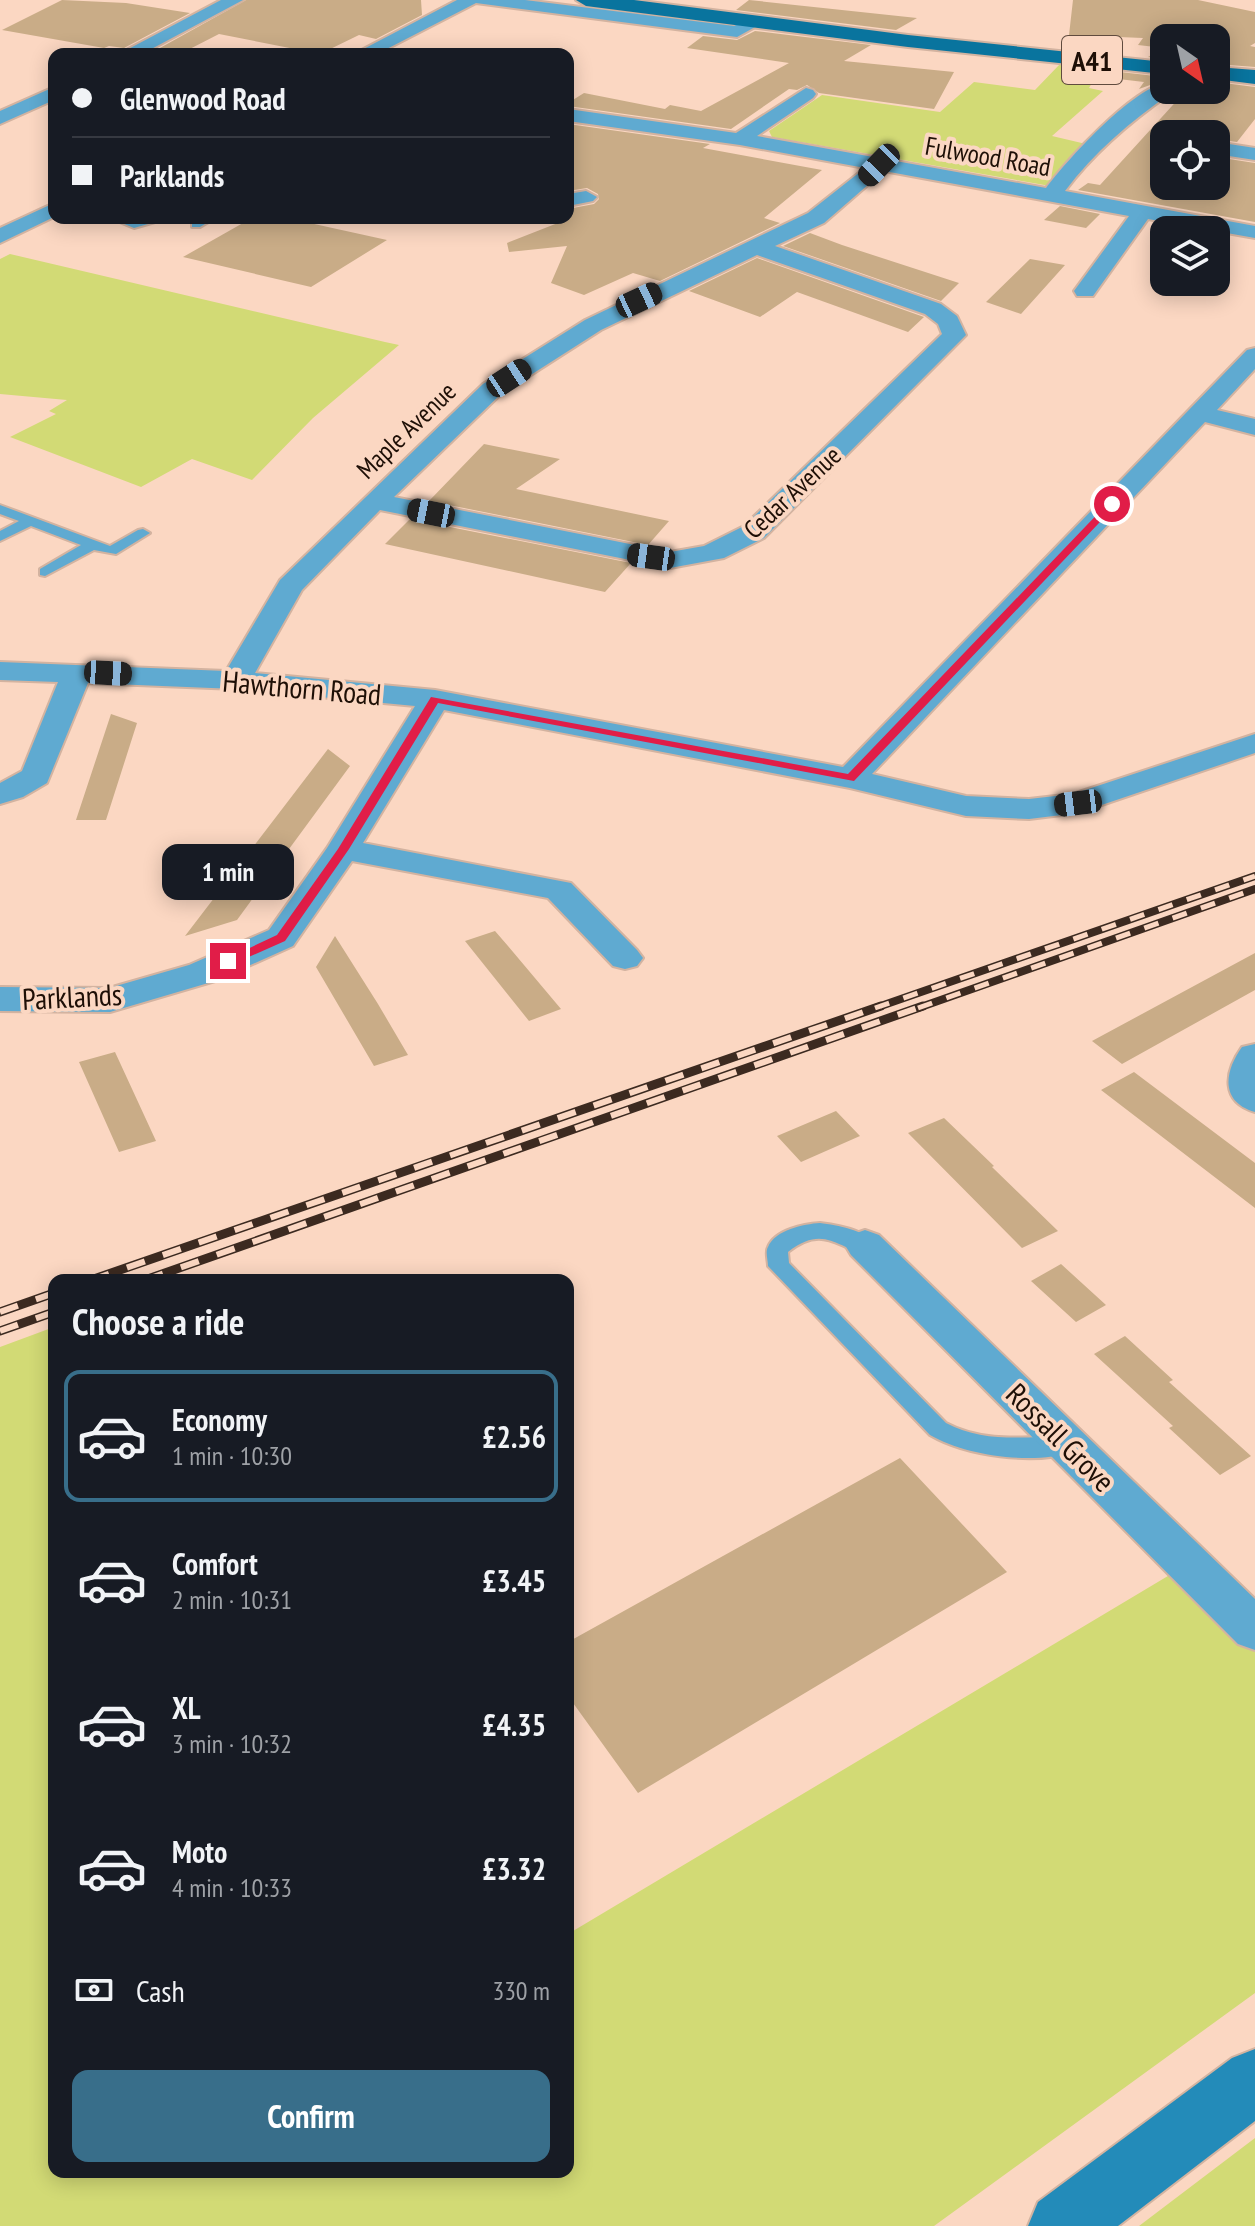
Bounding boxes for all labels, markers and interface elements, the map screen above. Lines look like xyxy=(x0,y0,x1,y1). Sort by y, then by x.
north arrow xyxy=(1150,24,1230,104)
map controls xyxy=(1150,24,1230,296)
road number: A41 xyxy=(1062,36,1122,84)
text: Glenwood Road xyxy=(120,79,286,118)
button: locate xyxy=(1150,120,1230,200)
street label: Fulwood Road xyxy=(923,129,1053,183)
car xyxy=(854,139,904,191)
text: Parklands xyxy=(120,156,224,195)
button: layers xyxy=(1150,216,1230,296)
car xyxy=(612,279,666,321)
car xyxy=(482,355,536,401)
street label: Maple Avenue xyxy=(349,374,463,486)
street label: Cedar Avenue xyxy=(736,439,848,545)
route start xyxy=(1094,486,1130,522)
car xyxy=(405,497,457,529)
car xyxy=(626,542,676,572)
car xyxy=(83,660,133,686)
street label: Hawthorn Road xyxy=(221,661,383,713)
car xyxy=(1053,788,1103,818)
callout: 1 min xyxy=(162,845,294,901)
text: 1 min xyxy=(202,855,254,888)
route end xyxy=(210,943,246,979)
street label: Parklands xyxy=(21,974,123,1018)
text: Choose a ride xyxy=(72,1298,244,1345)
street label: Rossall Grove xyxy=(998,1374,1124,1500)
icon: car xyxy=(76,1400,148,1472)
text: Economy xyxy=(172,1400,267,1439)
text: £2.56 xyxy=(482,1417,546,1456)
text: 1 min · 10:30 xyxy=(172,1439,292,1472)
icon: car xyxy=(76,1544,148,1616)
text: Comfort xyxy=(172,1544,258,1583)
text: £3.45 xyxy=(482,1561,546,1600)
text: 2 min · 10:31 xyxy=(172,1583,292,1616)
icon: car xyxy=(76,1688,148,1760)
text: XL xyxy=(172,1688,201,1727)
text: £4.35 xyxy=(482,1705,546,1744)
text: 3 min · 10:32 xyxy=(172,1727,292,1760)
icon: car xyxy=(76,1832,148,1904)
text: Moto xyxy=(172,1832,227,1871)
text: £3.32 xyxy=(482,1849,546,1888)
text: 4 min · 10:33 xyxy=(172,1871,292,1904)
icon: cash xyxy=(72,1968,116,2012)
text: Cash xyxy=(136,1971,185,2010)
text: 330 m xyxy=(492,1974,550,2007)
button: Confirm xyxy=(72,2070,550,2162)

